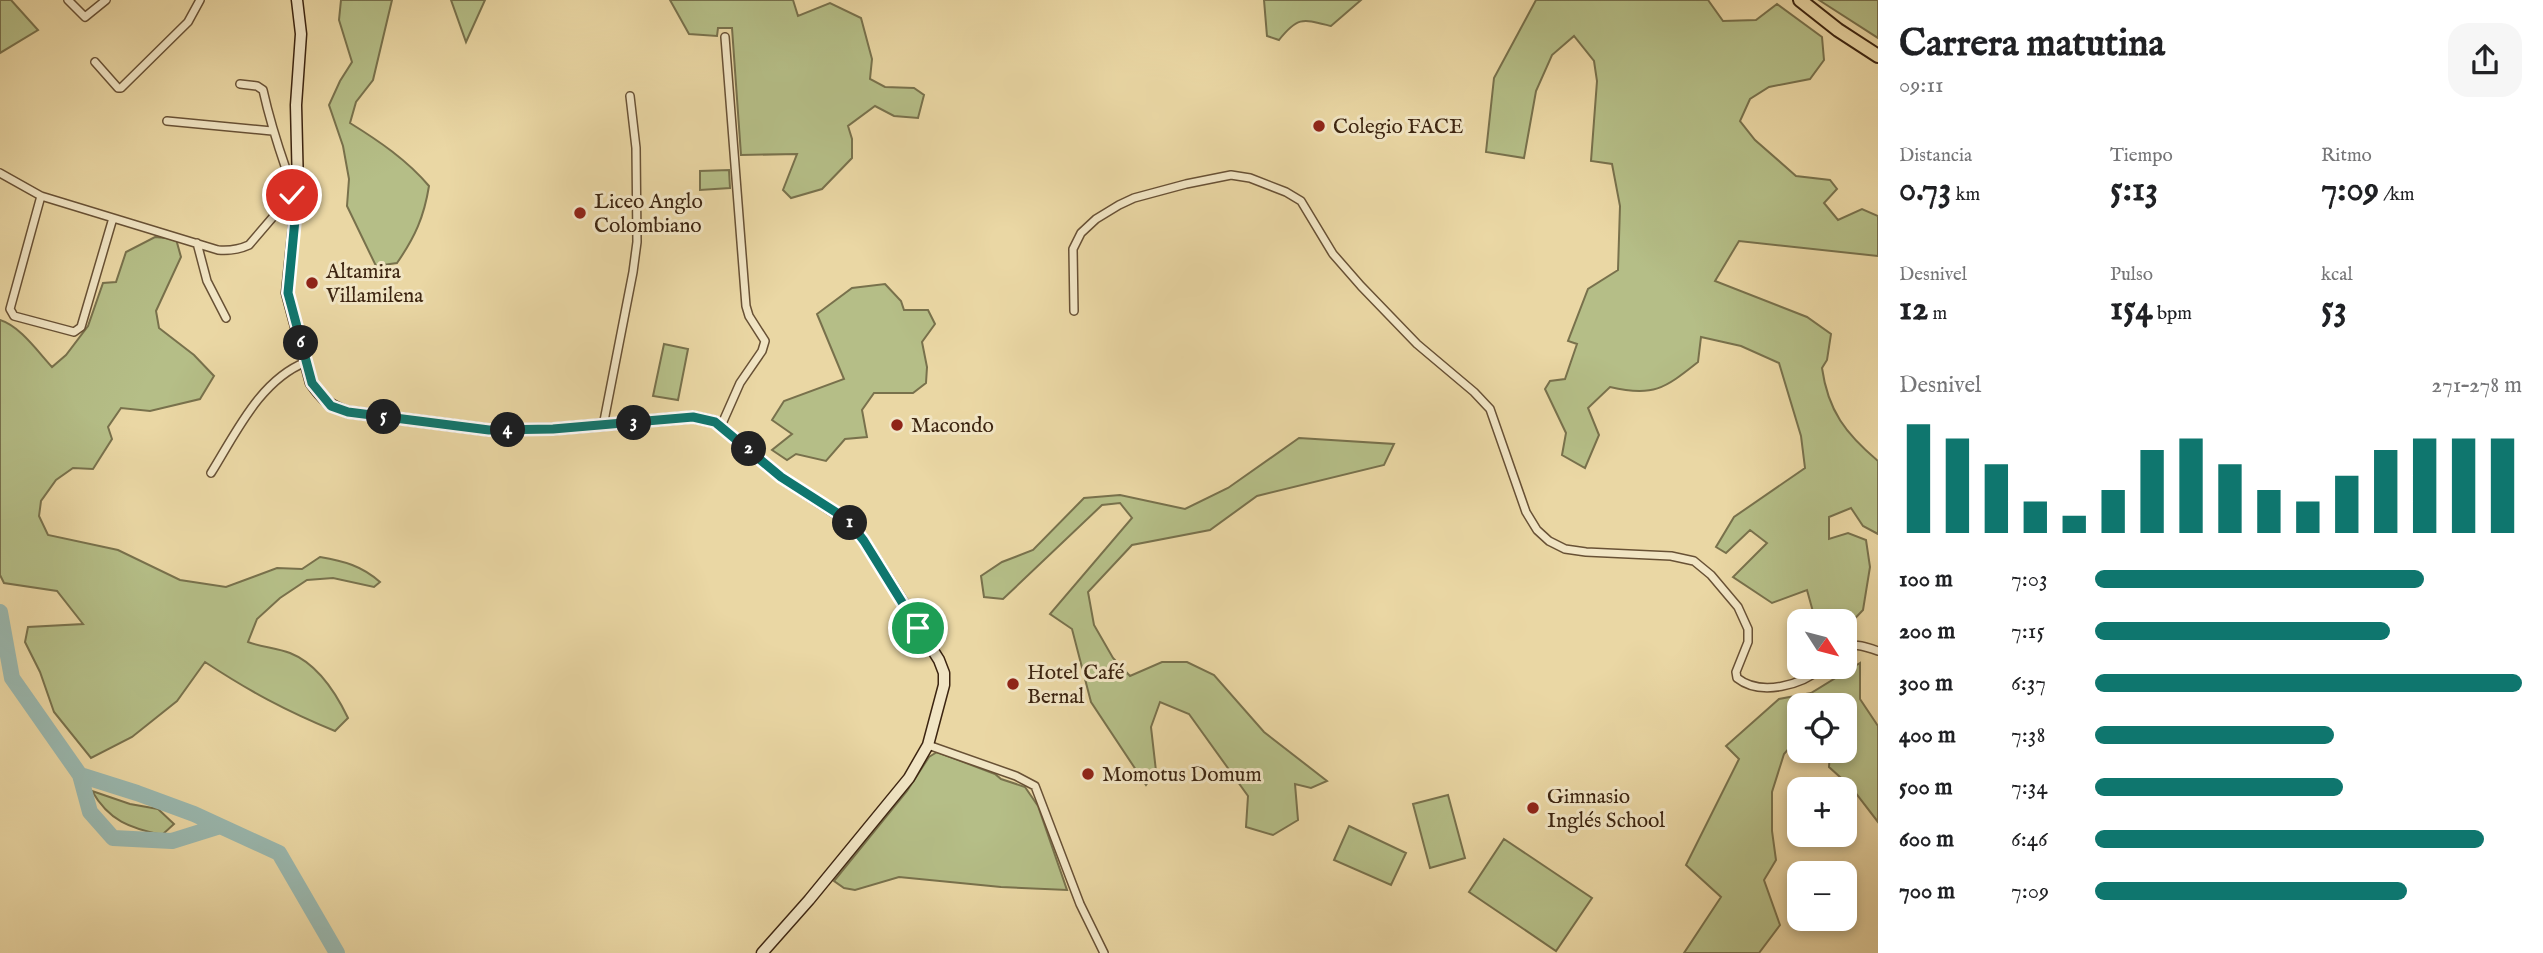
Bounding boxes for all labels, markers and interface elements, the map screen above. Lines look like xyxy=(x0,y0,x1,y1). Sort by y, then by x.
text: Carrera matutina xyxy=(1899,21,2165,69)
button: share xyxy=(2448,23,2522,97)
text: 09:11 xyxy=(1899,71,1944,100)
place label: Colegio FACE xyxy=(1333,114,1464,141)
marker: Colegio FACE xyxy=(1311,118,1327,134)
text: Distancia xyxy=(1899,144,1972,168)
text: Tiempo xyxy=(2110,144,2173,168)
text: Ritmo xyxy=(2321,144,2372,168)
pin xyxy=(262,165,322,225)
text: 0.73 xyxy=(1899,168,1951,213)
text: 5:13 xyxy=(2110,168,2158,213)
text: 7:09 xyxy=(2321,168,2379,213)
icon: check xyxy=(273,176,311,214)
text: km xyxy=(1951,183,1980,207)
text: /km xyxy=(2379,183,2415,207)
place label: Liceo Anglo Colombiano xyxy=(594,189,703,240)
marker: Liceo Anglo Colombiano xyxy=(572,205,588,221)
place label: Altamira Villamilena xyxy=(325,259,424,310)
text: Desnivel xyxy=(1899,263,1967,287)
text: Pulso xyxy=(2110,263,2153,287)
text: kcal xyxy=(2321,263,2353,287)
marker: Altamira Villamilena xyxy=(304,275,320,291)
text: 12 xyxy=(1899,287,1928,332)
text: 154 xyxy=(2110,287,2153,332)
text: 53 xyxy=(2321,287,2347,332)
text: m xyxy=(1928,302,1947,326)
text: bpm xyxy=(2153,302,2192,326)
pin: 6 xyxy=(284,326,318,360)
text: 6 xyxy=(296,330,305,354)
text: Desnivel xyxy=(1899,371,1981,400)
text: 271–278 m xyxy=(2431,371,2522,400)
pin: 5 xyxy=(366,400,402,434)
text: 5 xyxy=(380,404,387,428)
pin: 3 xyxy=(616,406,652,440)
text: 3 xyxy=(630,410,637,434)
pin: 4 xyxy=(490,412,526,448)
place label: Macondo xyxy=(911,413,994,440)
text: 4 xyxy=(503,417,512,441)
marker: Macondo xyxy=(889,417,905,433)
pin: 2 xyxy=(732,432,766,466)
text: 2 xyxy=(744,436,753,460)
pin: 1 xyxy=(832,505,868,540)
text: 1 xyxy=(846,510,853,534)
text: 100 m xyxy=(1899,565,1953,594)
text: 7:03 xyxy=(2011,565,2048,594)
pin xyxy=(888,598,948,658)
icon: arrive xyxy=(899,609,937,647)
north arrow xyxy=(1787,609,1857,679)
map controls xyxy=(1787,609,1857,931)
text: 200 m xyxy=(1899,617,1955,646)
text: 7:15 xyxy=(2011,617,2045,646)
place label: Hotel Café Bernal xyxy=(1027,660,1125,711)
text: 300 m xyxy=(1899,669,1953,698)
text: 6:37 xyxy=(2011,669,2046,698)
marker: Hotel Café Bernal xyxy=(1005,676,1021,692)
button: locate xyxy=(1787,693,1857,763)
text: 400 m xyxy=(1899,721,1956,750)
text: 7:38 xyxy=(2011,721,2045,750)
place label: Momotus Domum xyxy=(1102,762,1262,789)
marker: Momotus Domum xyxy=(1080,766,1096,782)
text: 500 m xyxy=(1899,773,1953,802)
text: 7:34 xyxy=(2011,773,2048,802)
button: + xyxy=(1787,777,1857,847)
place label: Gimnasio Inglés School xyxy=(1547,784,1665,835)
marker: Gimnasio Inglés School xyxy=(1525,800,1541,816)
text: 600 m xyxy=(1899,825,1954,854)
text: 6:46 xyxy=(2011,825,2048,854)
button: − xyxy=(1787,861,1857,931)
text: 700 m xyxy=(1899,877,1955,906)
text: 7:09 xyxy=(2011,877,2049,906)

